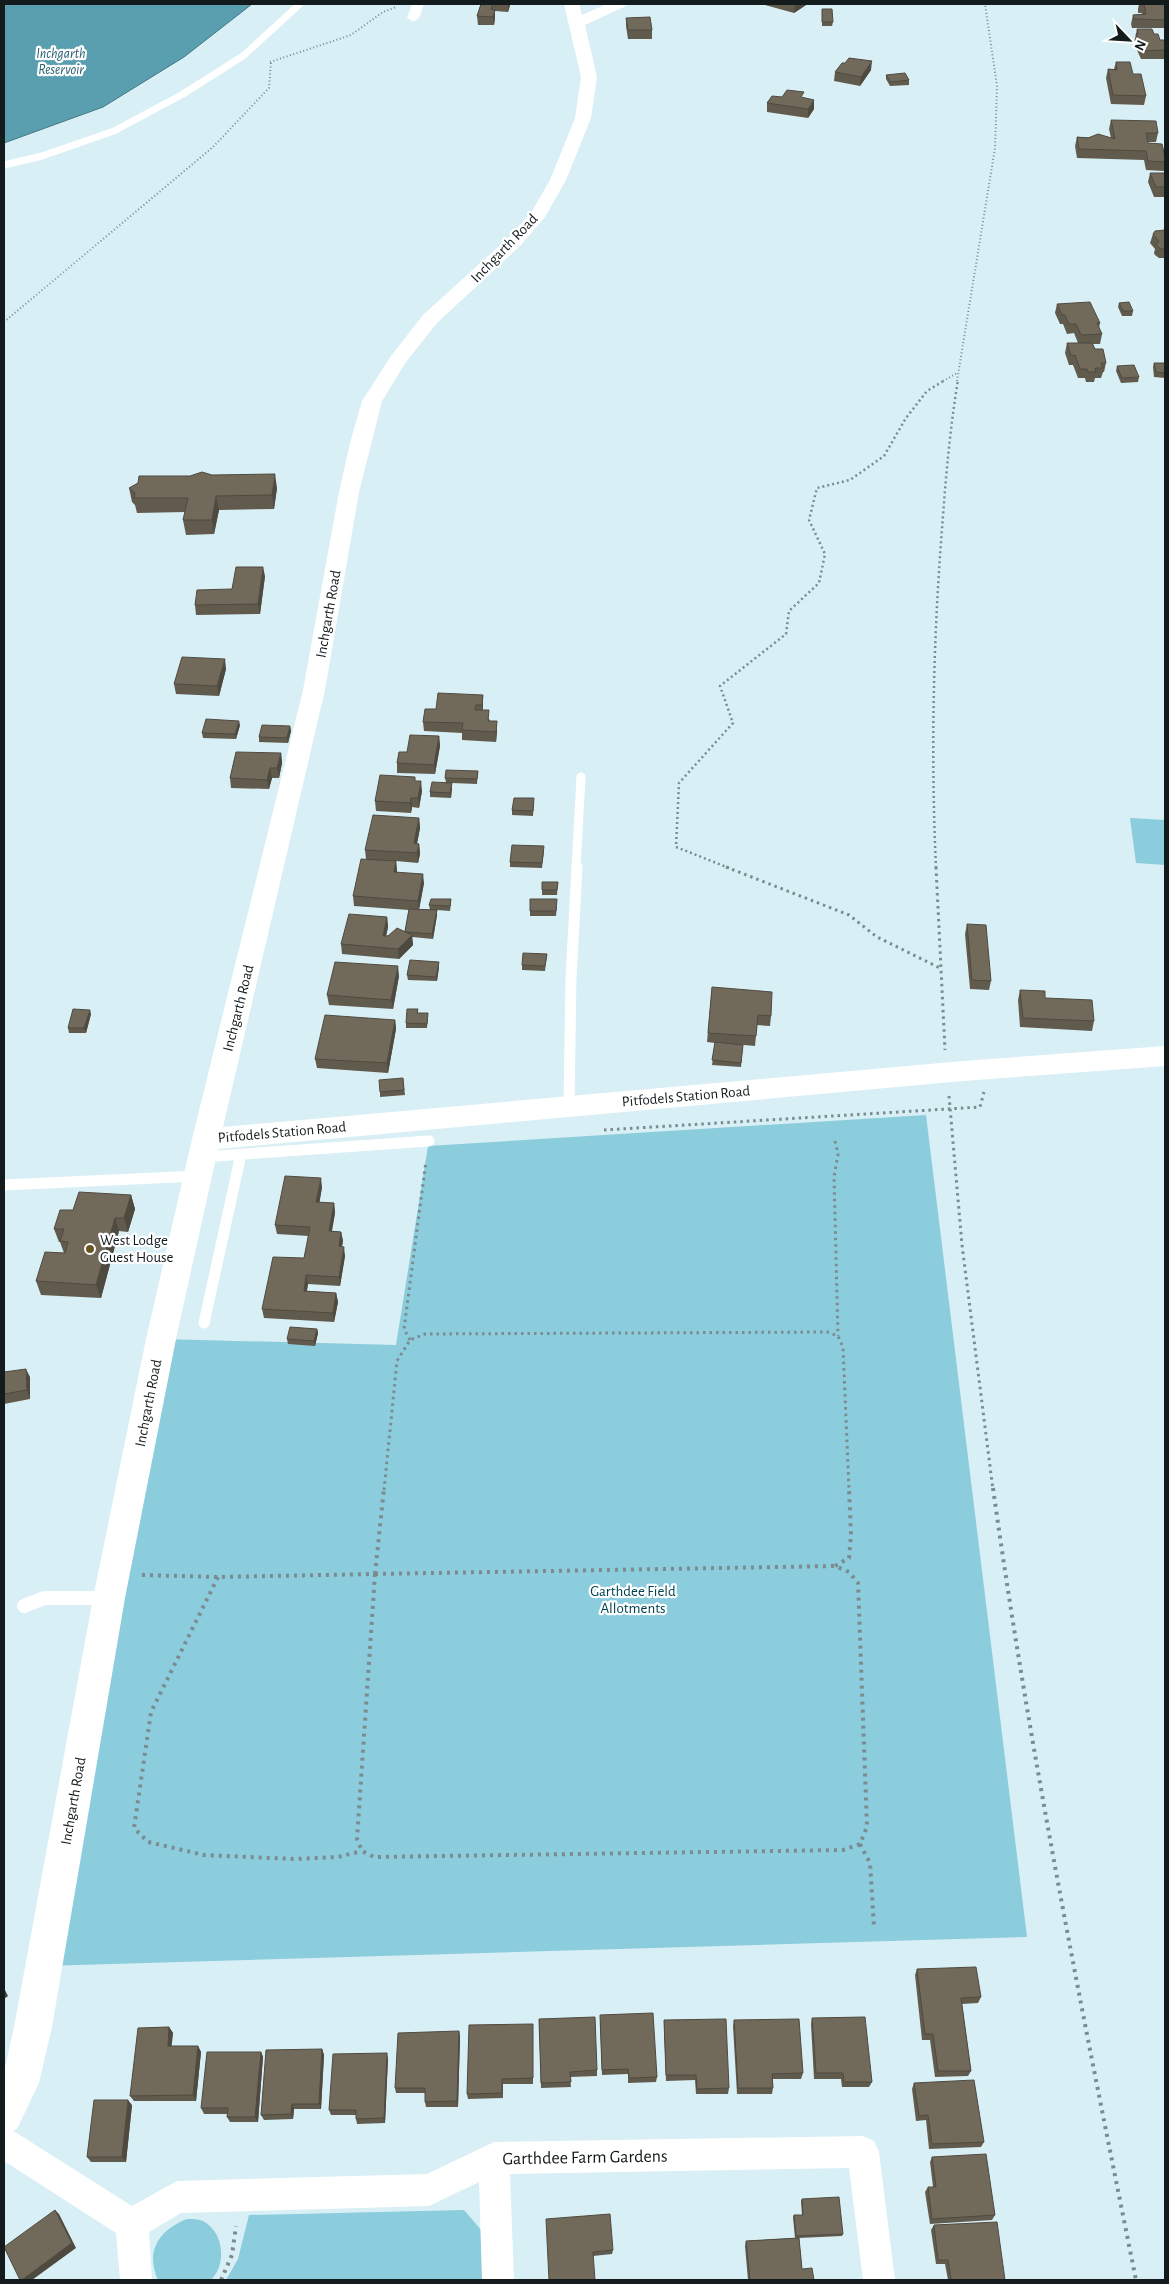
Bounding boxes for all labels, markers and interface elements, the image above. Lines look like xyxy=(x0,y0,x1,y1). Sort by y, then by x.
north arrow xyxy=(1104,15,1154,65)
text: N xyxy=(1131,38,1148,52)
water label: Inchgarth Reservoir xyxy=(36,47,86,77)
street label: Inchgarth Road xyxy=(468,211,541,286)
street label: Inchgarth Road xyxy=(313,569,344,659)
street label: Inchgarth Road xyxy=(220,963,257,1053)
street label: Pitfodels Station Road xyxy=(621,1083,751,1110)
street label: Pitfodels Station Road xyxy=(217,1119,347,1146)
place label: West Lodge Guest House xyxy=(100,1233,174,1265)
marker: West Lodge Guest House xyxy=(84,1243,96,1255)
street label: Inchgarth Road xyxy=(133,1358,164,1448)
park label: Garthdee Field Allotments xyxy=(590,1584,676,1616)
street label: Inchgarth Road xyxy=(58,1756,89,1846)
street label: Garthdee Farm Gardens xyxy=(502,2148,668,2168)

